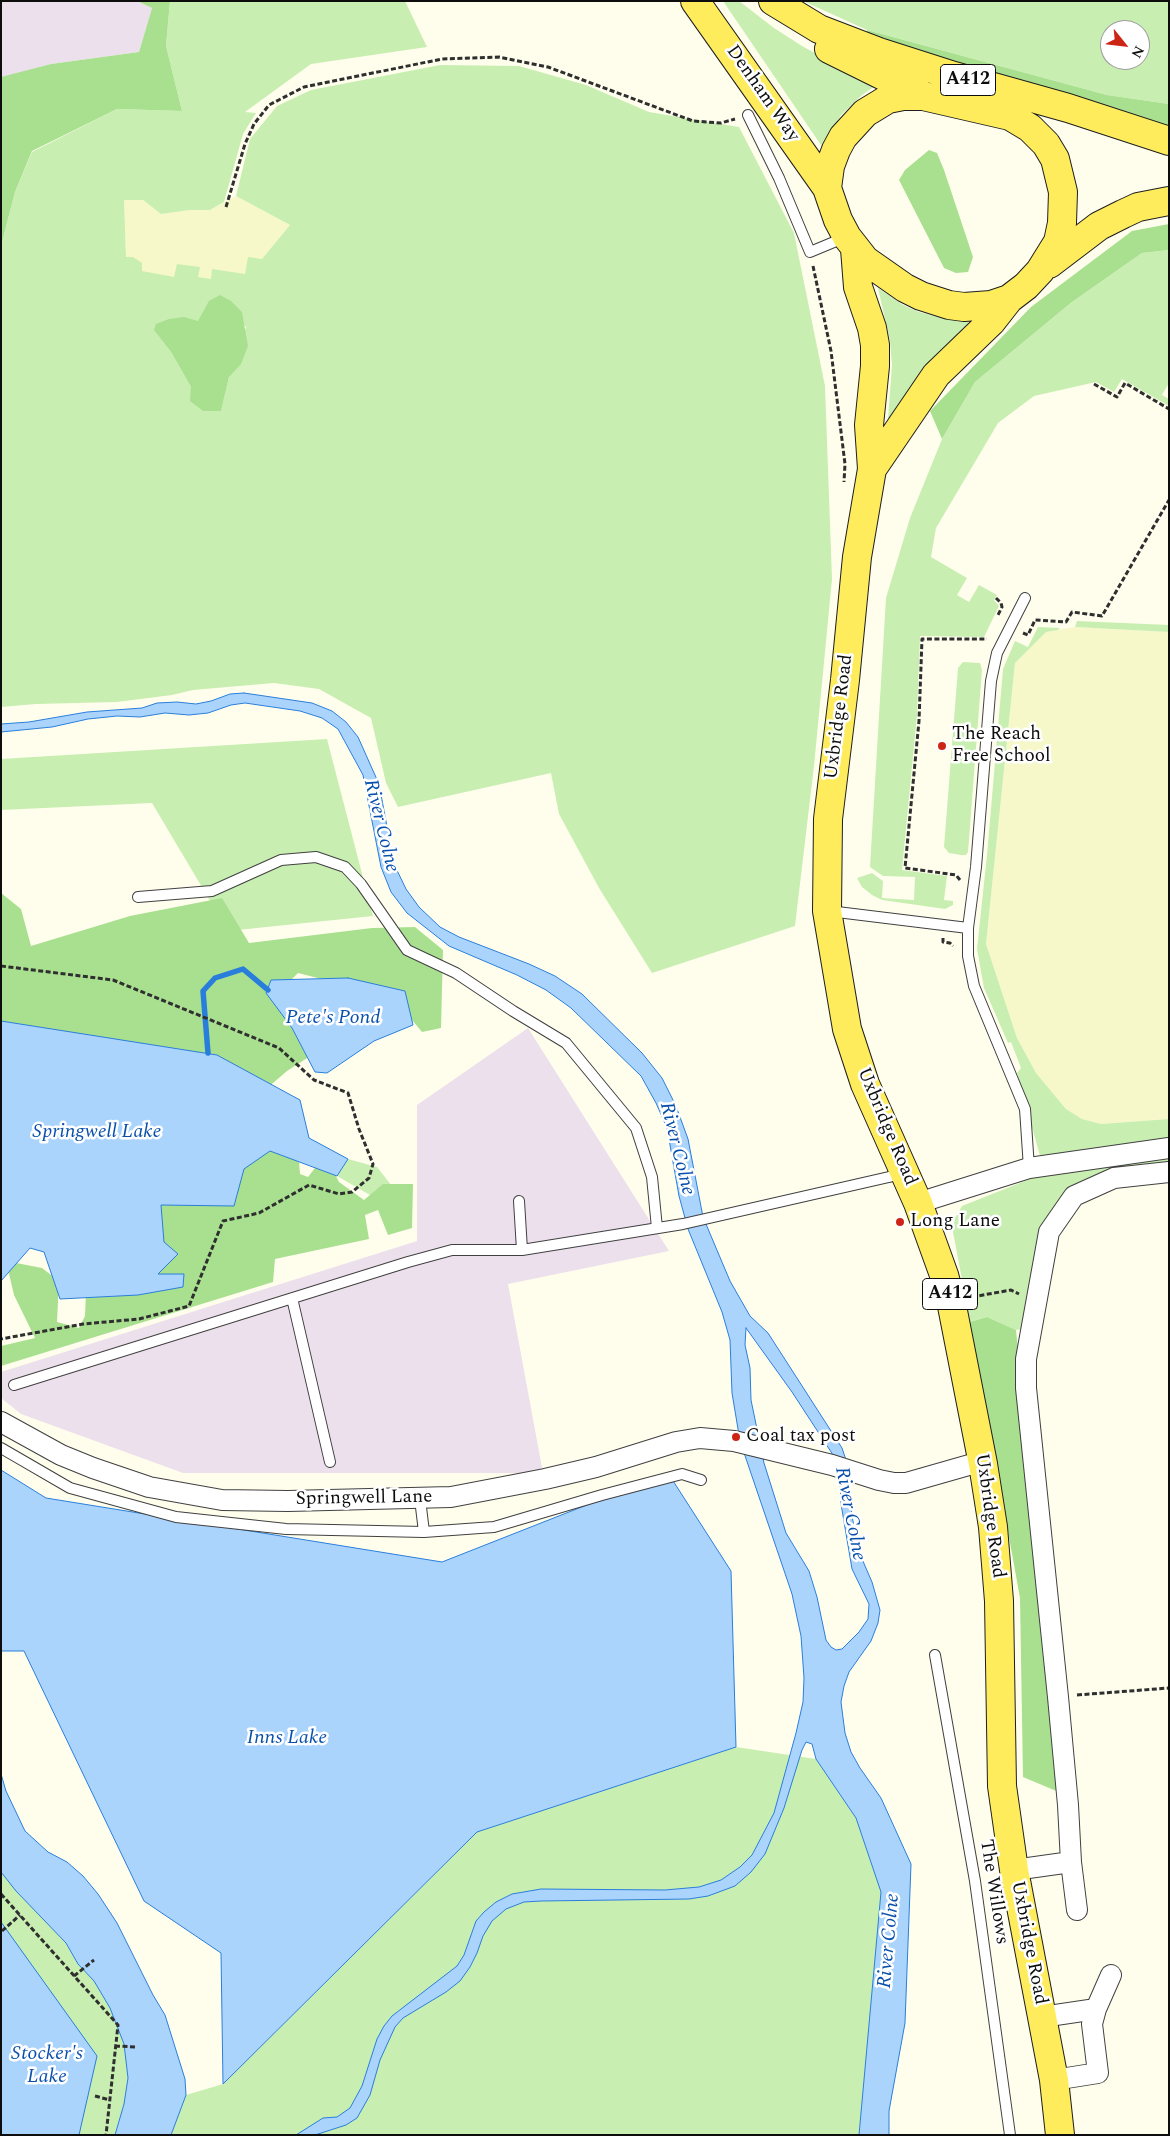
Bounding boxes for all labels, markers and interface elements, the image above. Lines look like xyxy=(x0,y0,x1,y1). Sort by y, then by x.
north arrow xyxy=(1100,20,1150,70)
street label: Denham Way xyxy=(720,41,804,147)
text: N xyxy=(1126,42,1150,62)
road number: A412 xyxy=(940,64,996,96)
street label: Uxbridge Road xyxy=(821,653,859,781)
place label: The Reach Free School xyxy=(952,724,1051,768)
marker: The Reach Free School xyxy=(936,740,948,752)
water label: River Colne xyxy=(357,777,403,875)
water label: Pete's Pond xyxy=(286,1007,380,1031)
street label: Uxbridge Road xyxy=(851,1065,921,1189)
water label: River Colne xyxy=(653,1100,699,1198)
water label: Springwell Lake xyxy=(33,1121,161,1145)
place label: Long Lane xyxy=(910,1211,1000,1233)
marker: Long Lane xyxy=(894,1216,906,1228)
road number: A412 xyxy=(922,1278,978,1310)
place label: Coal tax post xyxy=(746,1426,856,1448)
marker: Coal tax post xyxy=(730,1431,742,1443)
street label: Uxbridge Road xyxy=(969,1452,1009,1580)
water label: River Colne xyxy=(828,1465,870,1563)
street label: Springwell Lane xyxy=(295,1486,433,1512)
water label: Inns Lake xyxy=(247,1727,327,1751)
street label: The Willows xyxy=(973,1838,1013,1946)
street label: Uxbridge Road xyxy=(1005,1879,1051,2007)
water label: River Colne xyxy=(874,1892,906,1990)
water label: Stocker's Lake xyxy=(11,2043,83,2090)

